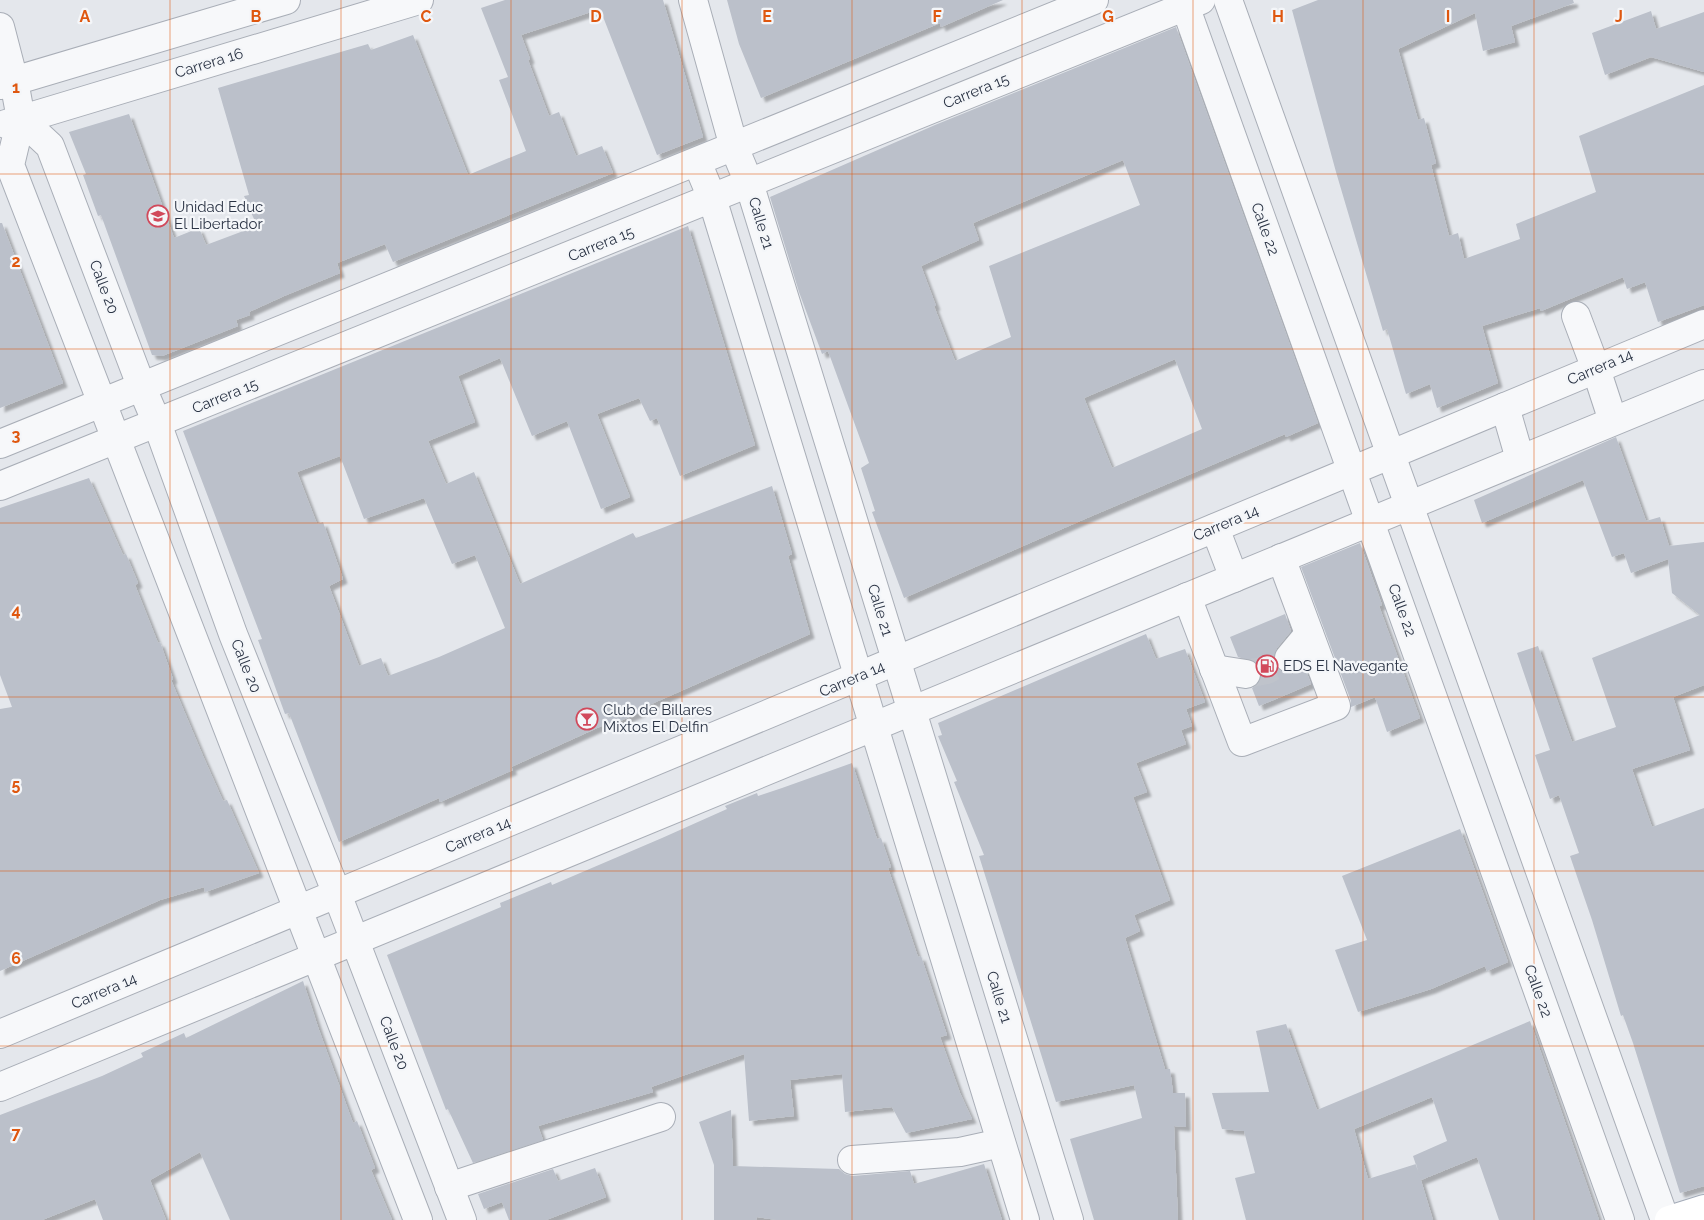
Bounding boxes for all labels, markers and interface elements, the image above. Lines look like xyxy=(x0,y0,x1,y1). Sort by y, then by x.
text: A xyxy=(80,7,91,26)
text: B xyxy=(251,7,262,26)
text: C xyxy=(421,7,432,26)
text: D xyxy=(590,7,602,26)
text: E xyxy=(762,7,772,26)
text: F xyxy=(932,7,942,26)
text: G xyxy=(1102,7,1114,26)
text: H xyxy=(1272,7,1284,26)
text: I xyxy=(1446,7,1450,26)
text: J xyxy=(1615,7,1623,26)
street label: Carrera 16 xyxy=(173,44,245,82)
street label: Carrera 15 xyxy=(940,70,1012,112)
text: 1 xyxy=(12,78,20,97)
street label: Calle 21 xyxy=(745,195,778,252)
place label: Unidad Educ El Libertador xyxy=(174,198,263,233)
street label: Calle 22 xyxy=(1247,200,1283,258)
school or university icon: Unidad Educ El Libertador xyxy=(146,204,170,228)
street label: Carrera 15 xyxy=(565,223,637,265)
text: 2 xyxy=(11,252,21,271)
street label: Calle 20 xyxy=(86,258,122,316)
street label: Carrera 14 xyxy=(1565,345,1635,389)
street label: Carrera 15 xyxy=(189,375,261,417)
text: 3 xyxy=(12,426,21,445)
street label: Carrera 14 xyxy=(1191,501,1261,545)
street label: Calle 22 xyxy=(1384,581,1420,639)
street label: Calle 21 xyxy=(864,582,897,639)
text: 4 xyxy=(11,601,21,620)
street label: Calle 20 xyxy=(227,637,265,695)
fuel station icon: EDS El Navegante xyxy=(1255,654,1279,678)
street label: Carrera 14 xyxy=(817,657,887,701)
place label: EDS El Navegante xyxy=(1283,657,1408,675)
place label: Club de Billares Mixtos El Delfin xyxy=(603,701,712,736)
bar icon: Club de Billares Mixtos El Delfin xyxy=(575,707,599,731)
text: 5 xyxy=(12,775,21,794)
street label: Carrera 14 xyxy=(443,813,513,857)
text: 6 xyxy=(11,949,21,968)
street label: Calle 22 xyxy=(1520,962,1556,1020)
street label: Carrera 14 xyxy=(69,969,139,1013)
street label: Calle 21 xyxy=(983,969,1016,1026)
street label: Calle 20 xyxy=(376,1014,412,1072)
text: 7 xyxy=(12,1124,21,1143)

